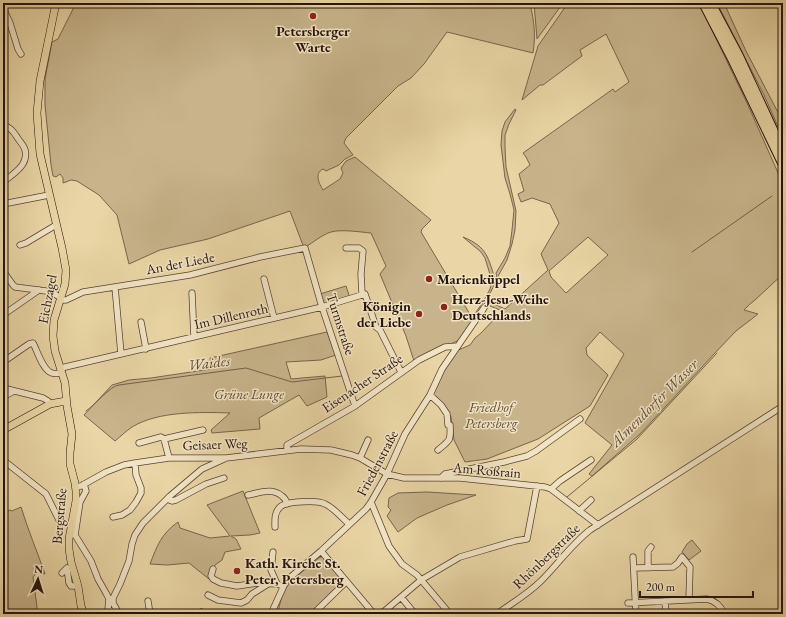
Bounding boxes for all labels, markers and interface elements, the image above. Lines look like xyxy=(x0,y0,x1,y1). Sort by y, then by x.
marker: Petersberger Warte xyxy=(308,11,318,21)
place label: Petersberger Warte xyxy=(276,22,350,56)
street label: An der Liede xyxy=(143,247,216,279)
place label: Marienküppel xyxy=(437,270,520,288)
street label: Eichzagel xyxy=(33,272,61,325)
marker: Marienküppel xyxy=(424,274,434,284)
place label: Herz-Jesu-Weihe Deutschlands xyxy=(452,290,549,324)
street label: Turmstraße xyxy=(323,291,360,358)
place label: Königin der Liebe xyxy=(357,297,411,331)
street label: Im Dillenroth xyxy=(192,299,270,333)
marker: Herz-Jesu-Weihe Deutschlands xyxy=(439,302,449,312)
marker: Königin der Liebe xyxy=(414,309,424,319)
street label: Eisenacher Straße xyxy=(318,349,406,417)
water label: Waides xyxy=(187,350,232,374)
water label: Almendorfer Wasser xyxy=(605,354,703,451)
park label: Grüne Lunge xyxy=(214,385,284,403)
park label: Friedhof Petersberg xyxy=(465,398,519,432)
street label: Friedenstraße xyxy=(352,426,402,499)
street label: Geisaer Weg xyxy=(182,434,249,454)
street label: Am Roßrain xyxy=(451,458,522,482)
street label: Bergstraße xyxy=(48,487,70,545)
street label: Rhönbergstraße xyxy=(509,519,584,593)
place label: Kath. Kirche St. Peter, Petersberg xyxy=(245,554,345,588)
north arrow xyxy=(18,559,58,599)
text: N xyxy=(34,562,44,576)
marker: Kath. Kirche St. Peter, Petersberg xyxy=(232,566,242,576)
scale bar xyxy=(640,573,753,599)
text: 200 m xyxy=(646,579,676,595)

